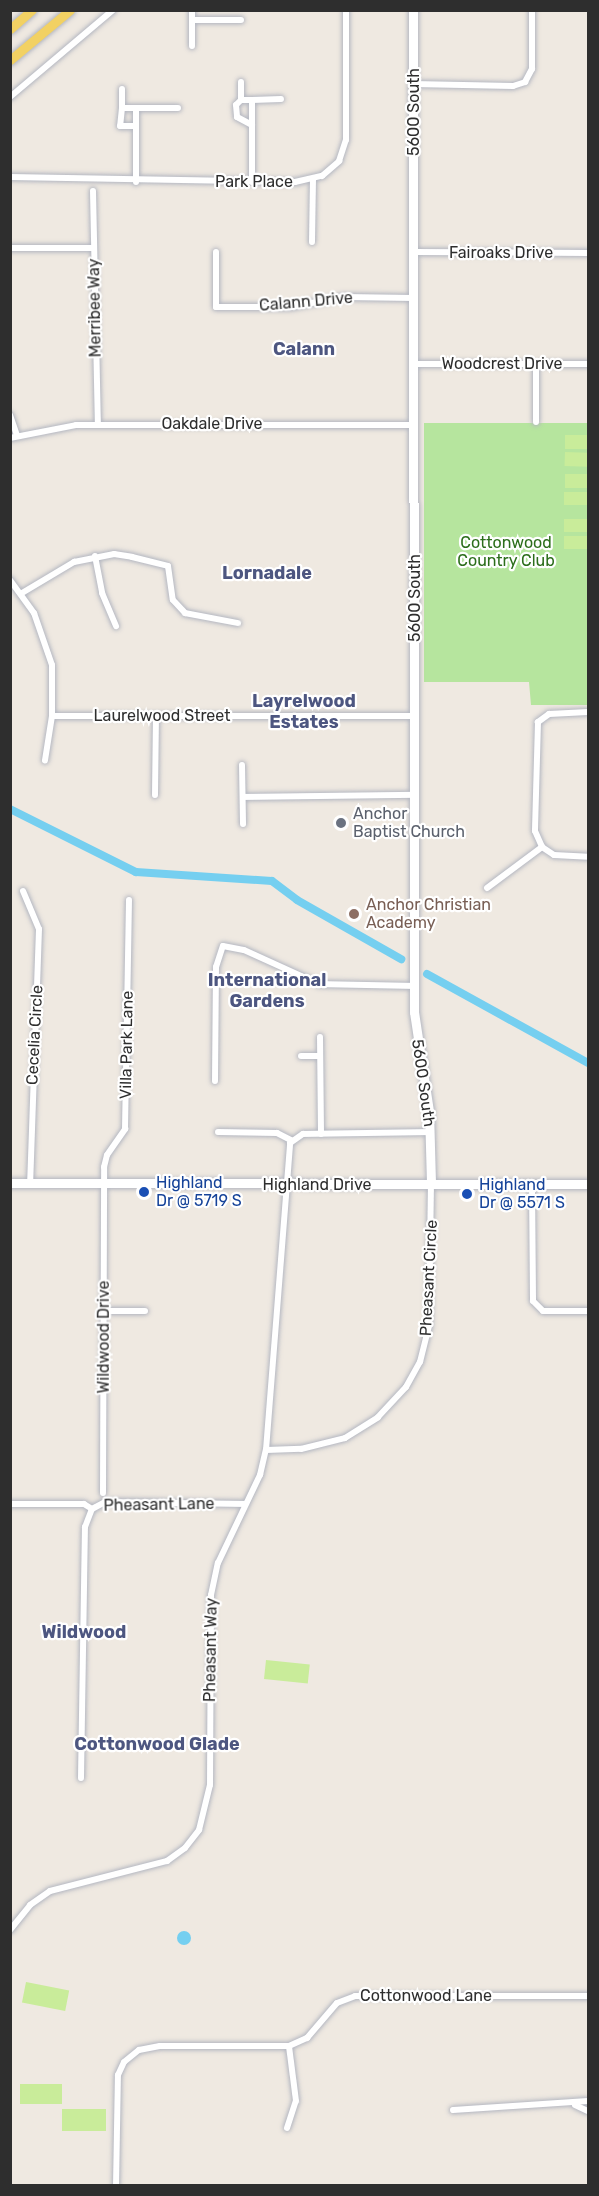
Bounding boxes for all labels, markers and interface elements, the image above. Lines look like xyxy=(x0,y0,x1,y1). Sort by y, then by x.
street label: 5600 South xyxy=(404,68,424,156)
street label: Park Place xyxy=(215,172,293,192)
street label: Fairoaks Drive xyxy=(449,243,553,263)
street label: Merribee Way xyxy=(85,258,105,358)
street label: Calann Drive xyxy=(258,288,354,316)
district label: Calann xyxy=(273,338,335,360)
street label: Woodcrest Drive xyxy=(442,354,562,374)
street label: Oakdale Drive xyxy=(161,414,263,434)
park label: Cottonwood Country Club xyxy=(457,533,555,571)
street label: 5600 South xyxy=(405,554,425,642)
district label: Lornadale xyxy=(222,562,312,584)
district label: Layrelwood Estates xyxy=(252,691,356,734)
street label: Laurelwood Street xyxy=(94,706,230,726)
place label: Anchor Baptist Church xyxy=(353,804,465,842)
marker: Anchor Baptist Church xyxy=(334,816,348,830)
place label: Anchor Christian Academy xyxy=(366,895,491,933)
marker: Anchor Christian Academy xyxy=(347,907,361,921)
district label: International Gardens xyxy=(208,970,326,1012)
street label: Cecelia Circle xyxy=(23,985,47,1085)
street label: Villa Park Lane xyxy=(116,991,138,1099)
street label: 5600 South xyxy=(407,1038,439,1128)
place label: Highland Dr @ 5719 S xyxy=(156,1173,242,1211)
street label: Highland Drive xyxy=(263,1175,371,1195)
place label: Highland Dr @ 5571 S xyxy=(479,1175,565,1213)
marker: Highland Dr @ 5719 S xyxy=(137,1185,151,1199)
marker: Highland Dr @ 5571 S xyxy=(460,1187,474,1201)
street label: Pheasant Circle xyxy=(416,1219,442,1337)
street label: Wildwood Drive xyxy=(94,1280,114,1394)
street label: Pheasant Lane xyxy=(103,1494,215,1516)
street label: Pheasant Way xyxy=(200,1598,222,1702)
district label: Wildwood xyxy=(42,1621,126,1643)
district label: Cottonwood Glade xyxy=(74,1733,240,1755)
street label: Cottonwood Lane xyxy=(360,1986,492,2006)

